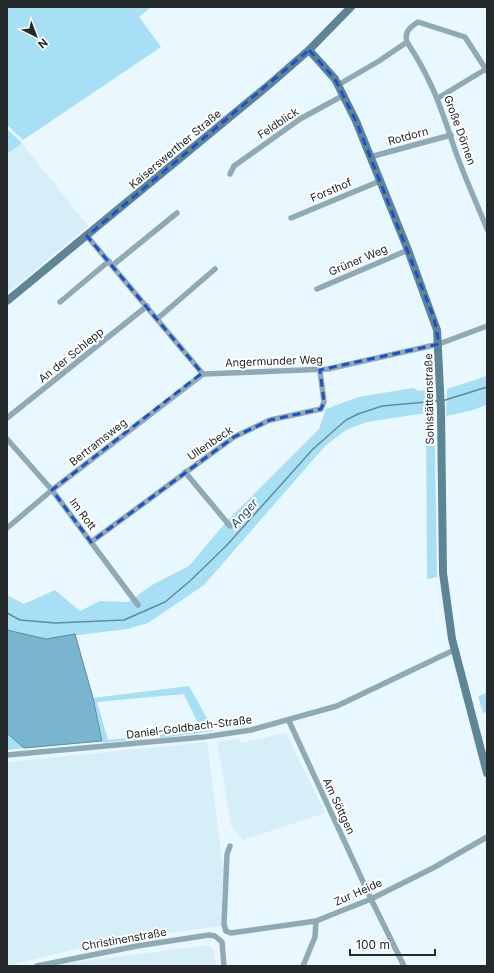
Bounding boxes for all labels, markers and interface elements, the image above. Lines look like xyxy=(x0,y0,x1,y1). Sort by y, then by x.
north arrow xyxy=(16,16,56,56)
text: N xyxy=(35,35,50,51)
street label: Große Dörnen xyxy=(441,93,479,167)
street label: Feldblick xyxy=(255,104,301,142)
street label: Kaiserswerther Straße xyxy=(126,106,224,192)
street label: Rotdorn xyxy=(386,124,430,148)
street label: Forsthof xyxy=(308,175,354,205)
street label: Grüner Weg xyxy=(327,241,389,279)
street label: An der Schlepp xyxy=(36,324,107,386)
street label: Angermunder Weg xyxy=(225,352,323,370)
street label: Sohlstättenstraße xyxy=(421,353,437,445)
street label: Bertramsweg xyxy=(66,415,130,469)
street label: Ullenbeck xyxy=(185,423,235,463)
street label: Im Rott xyxy=(67,495,100,533)
water label: Anger xyxy=(226,495,261,531)
street label: Daniel-Goldbach-Straße xyxy=(125,712,253,742)
street label: Am Söttgen xyxy=(320,776,358,836)
street label: Zur Heide xyxy=(332,875,384,909)
street label: Christinenstraße xyxy=(80,925,168,953)
scale bar xyxy=(350,931,435,957)
text: 100 m xyxy=(356,937,390,952)

